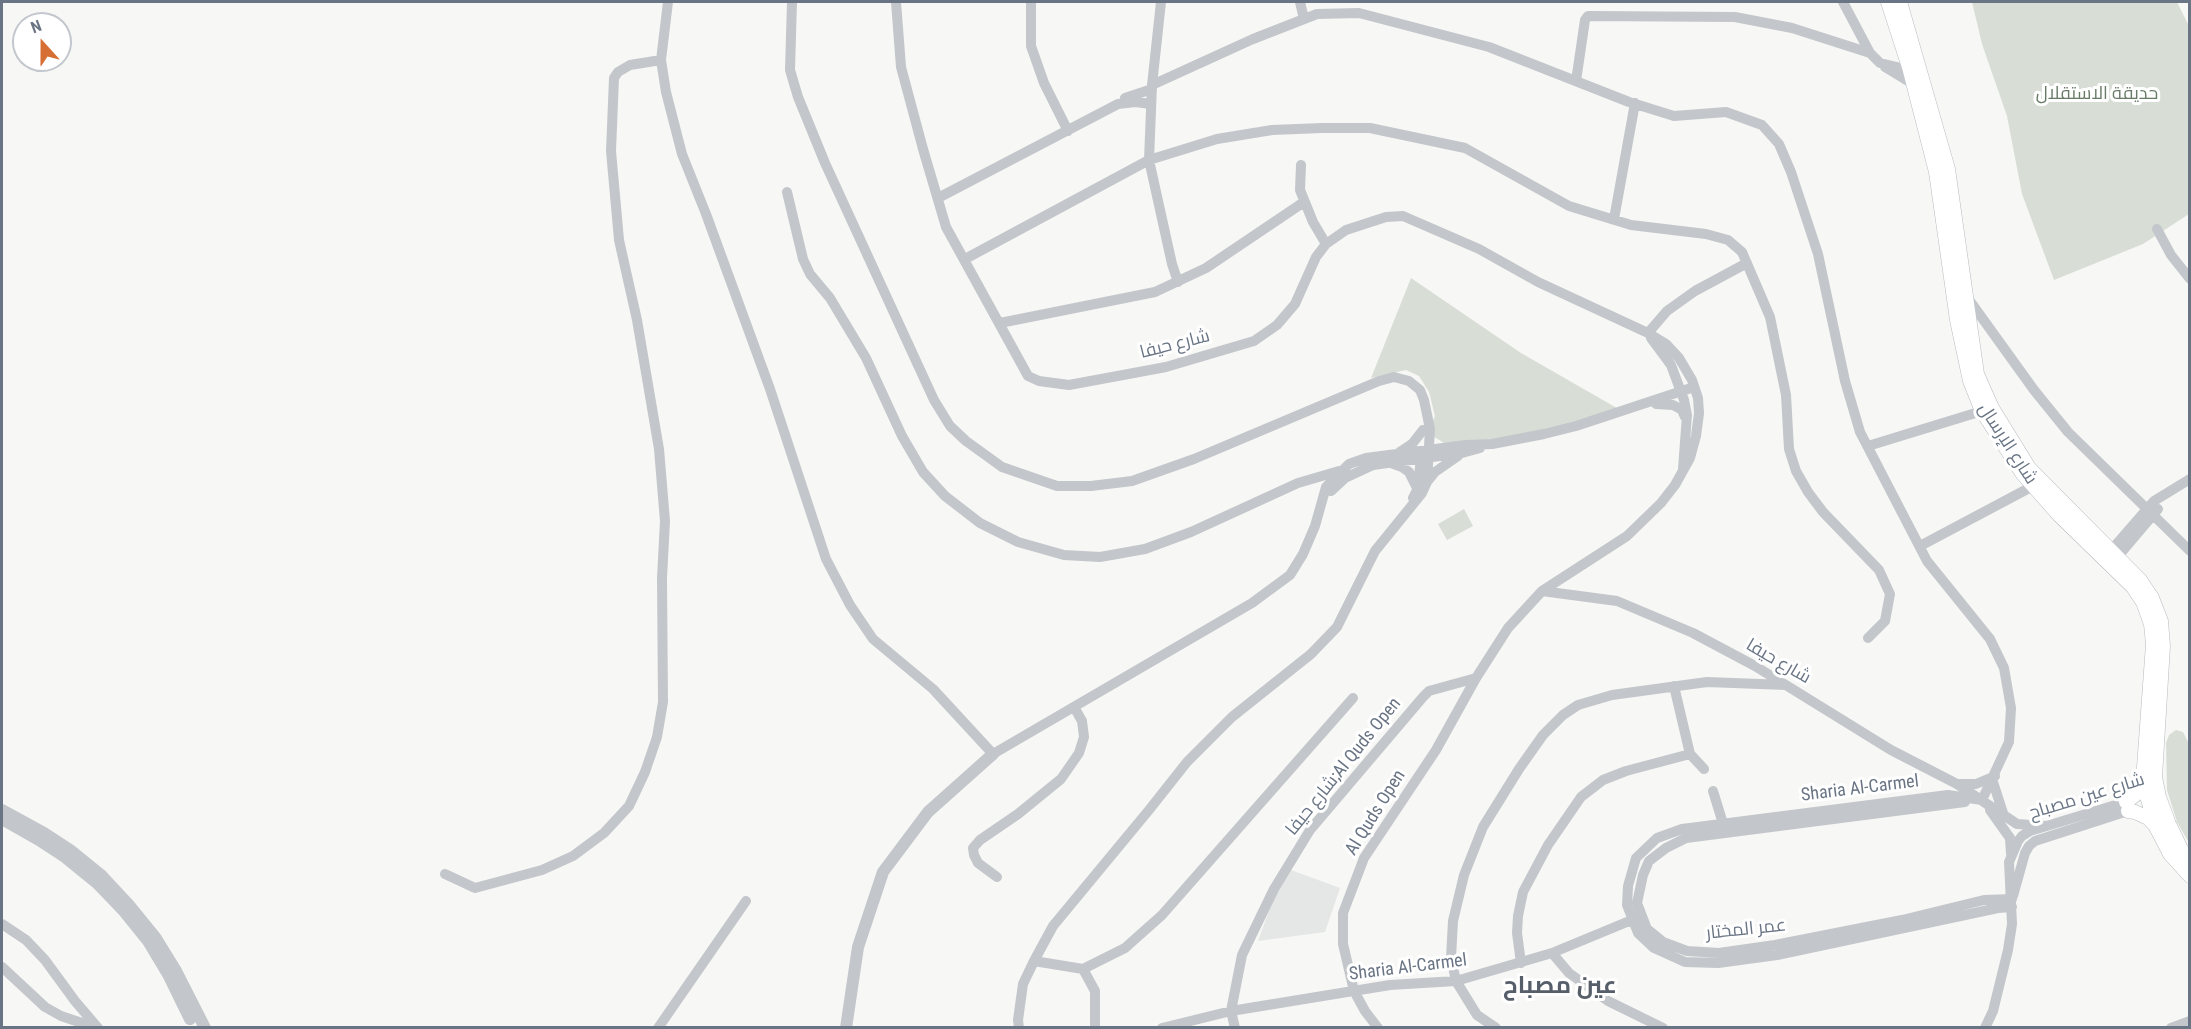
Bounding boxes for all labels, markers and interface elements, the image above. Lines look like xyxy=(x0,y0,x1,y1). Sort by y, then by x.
north arrow xyxy=(12,12,72,72)
text: N xyxy=(28,16,44,37)
park label: حديقة الاستقلال xyxy=(2036,83,2158,105)
street label: شارع حيفا xyxy=(1138,326,1212,364)
street label: شارع الإرسال xyxy=(1973,399,2041,489)
street label: شارع حيفا xyxy=(1742,635,1814,689)
street label: شارع حيفا;Al Quds Open xyxy=(1282,694,1406,840)
street label: Al Quds Open xyxy=(1341,766,1411,860)
street label: شارع عين مصباح xyxy=(2027,769,2147,825)
street label: Sharia Al-Carmel xyxy=(1800,771,1920,807)
street label: عمر المختار xyxy=(1705,915,1787,945)
street label: Sharia Al-Carmel xyxy=(1348,950,1468,986)
district label: عين مصباح xyxy=(1503,973,1617,1001)

